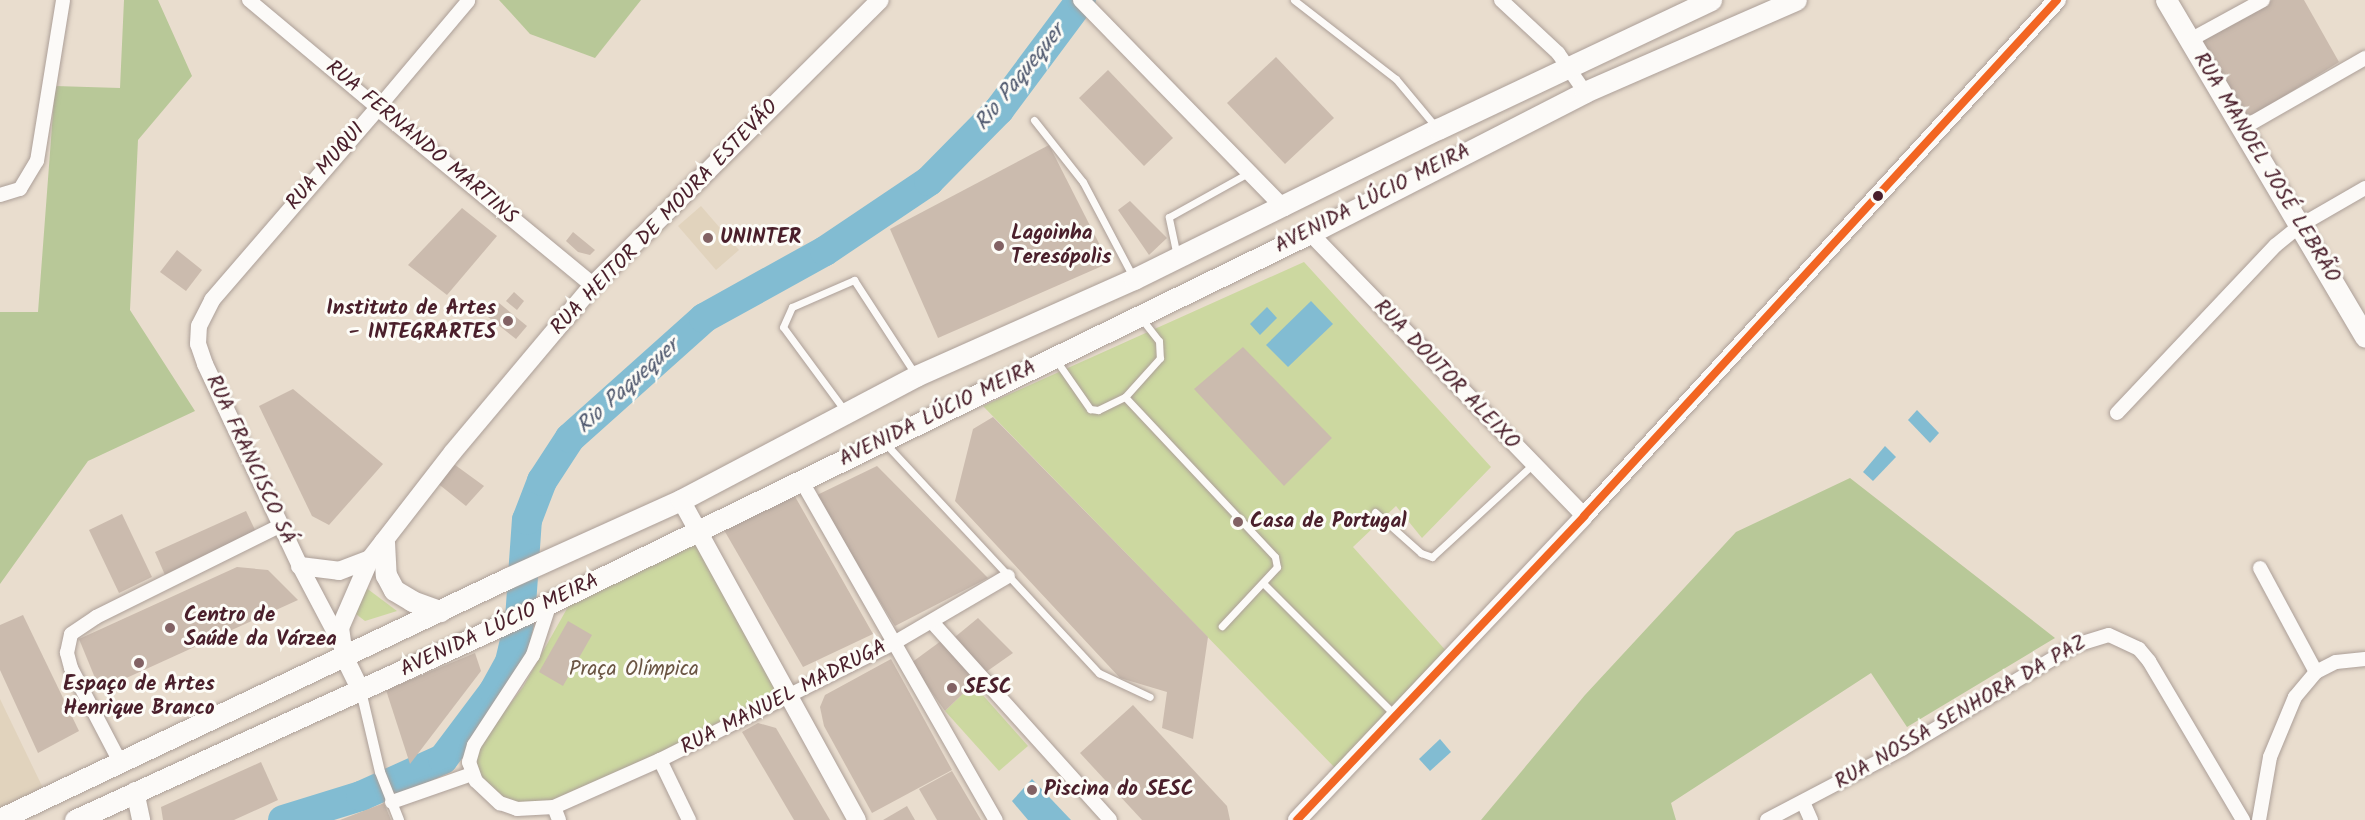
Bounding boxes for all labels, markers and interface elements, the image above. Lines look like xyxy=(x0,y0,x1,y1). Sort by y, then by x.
water label: Rio Paquequer xyxy=(969,20,1071,136)
street label: RUA MANOEL JOSÉ LEBRÃO xyxy=(2187,48,2345,288)
street label: RUA FERNANDO MARTINS xyxy=(320,55,522,231)
street label: RUA HEITOR DE MOURA ESTEVÃO xyxy=(546,95,784,341)
street label: RUA MUQUI xyxy=(281,118,371,216)
street label: AVENIDA LÚCIO MEIRA xyxy=(1271,139,1475,259)
unlabelled marker xyxy=(1872,190,1884,202)
place label: Lagoinha Teresópolis xyxy=(1011,221,1112,271)
place label: UNINTER xyxy=(720,225,801,251)
marker: UNINTER xyxy=(701,231,715,245)
marker: Lagoinha Teresópolis xyxy=(992,239,1006,253)
street label: RUA DOUTOR ALEIXO xyxy=(1368,295,1524,455)
place label: Instituto de Artes - INTEGRARTES xyxy=(326,296,496,346)
marker: Instituto de Artes - INTEGRARTES xyxy=(501,314,515,328)
water label: Rio Paquequer xyxy=(572,334,684,440)
street label: AVENIDA LÚCIO MEIRA xyxy=(835,355,1041,473)
street label: RUA FRANCISCO SÁ xyxy=(200,371,300,549)
place label: Casa de Portugal xyxy=(1250,509,1407,535)
marker: Casa de Portugal xyxy=(1231,515,1245,529)
street label: AVENIDA LÚCIO MEIRA xyxy=(397,569,603,683)
place label: Centro de Saúde da Várzea xyxy=(184,603,337,653)
marker: Centro de Saúde da Várzea xyxy=(161,619,179,637)
street label: RUA NOSSA SENHORA DA PAZ xyxy=(1831,630,2091,796)
street label: RUA MANUEL MADRUGA xyxy=(677,635,891,761)
marker: Espaço de Artes Henrique Branco xyxy=(132,656,146,670)
park label: Praça Olímpica xyxy=(569,657,699,683)
place label: Espaço de Artes Henrique Branco xyxy=(63,672,215,722)
place label: SESC xyxy=(964,675,1012,701)
marker: SESC xyxy=(945,681,959,695)
place label: Piscina do SESC xyxy=(1044,777,1194,803)
marker: Piscina do SESC xyxy=(1025,783,1039,797)

